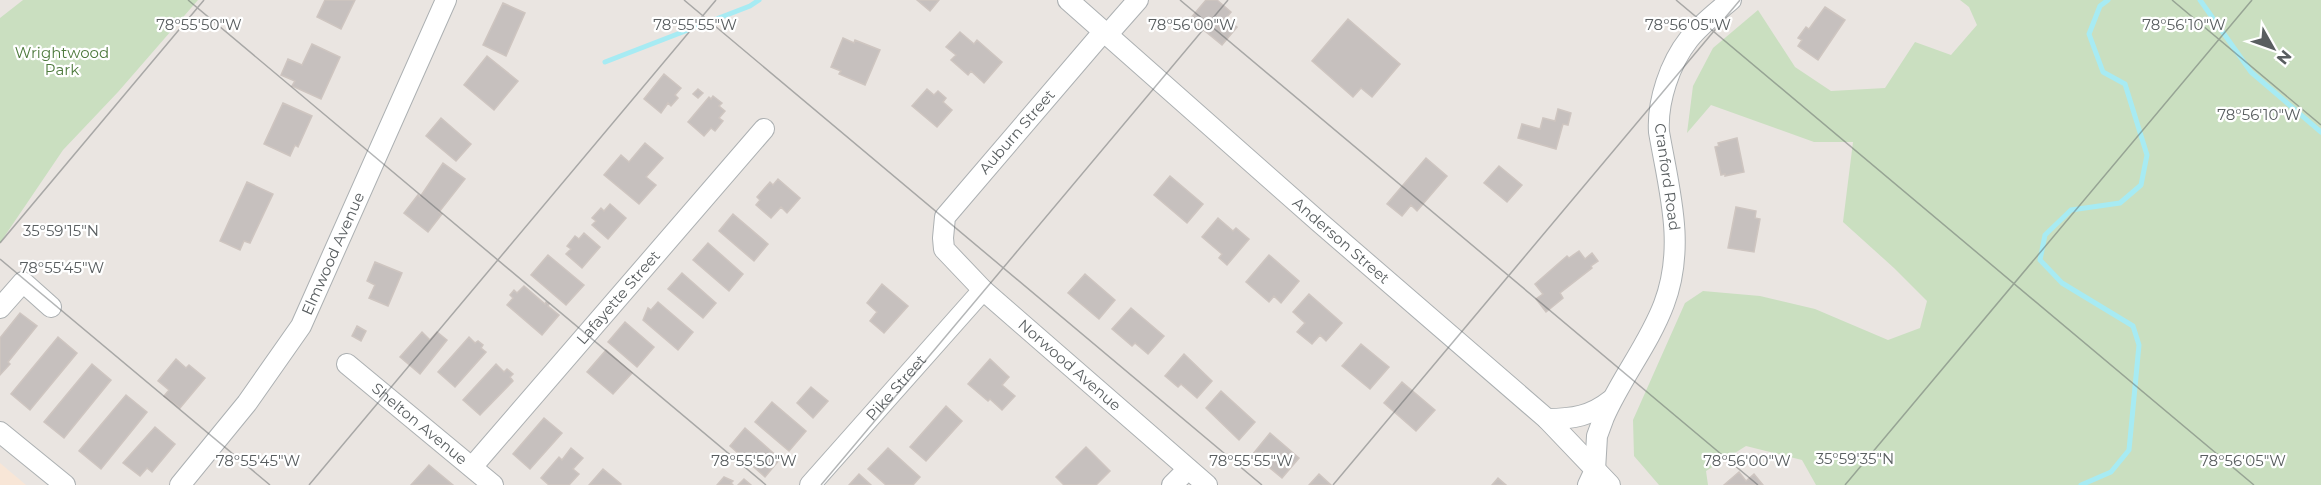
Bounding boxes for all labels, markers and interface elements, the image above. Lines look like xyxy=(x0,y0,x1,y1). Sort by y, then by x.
text: 78°55'50"W xyxy=(156,15,242,34)
text: 78°55'55"W xyxy=(653,15,737,34)
text: 78°56'00"W xyxy=(1148,15,1236,34)
text: 78°56'05"W xyxy=(1645,15,1731,34)
text: 78°56'10"W xyxy=(2142,15,2226,34)
north arrow xyxy=(2243,18,2303,78)
park label: Wrightwood Park xyxy=(15,43,109,79)
text: N xyxy=(2273,46,2296,68)
street label: Auburn Street xyxy=(975,85,1059,178)
text: 78°56'10"W xyxy=(2217,105,2301,124)
street label: Cranford Road xyxy=(1651,122,1684,232)
street label: Elmwood Avenue xyxy=(297,189,368,318)
street label: Anderson Street xyxy=(1289,193,1394,288)
text: 35°59'15"N xyxy=(23,221,99,240)
street label: Lafayette Street xyxy=(572,246,664,348)
text: 78°55'45"W xyxy=(20,258,105,277)
street label: Norwood Avenue xyxy=(1014,315,1125,415)
street label: Pike Street xyxy=(862,351,930,424)
street label: Shelton Avenue xyxy=(368,379,471,469)
text: 35°59'35"N xyxy=(1816,449,1894,468)
text: 78°55'45"W xyxy=(216,451,301,470)
text: 78°55'50"W xyxy=(711,451,797,470)
text: 78°55'55"W xyxy=(1209,451,1293,470)
text: 78°56'00"W xyxy=(1703,451,1791,470)
text: 78°56'05"W xyxy=(2200,451,2286,470)

